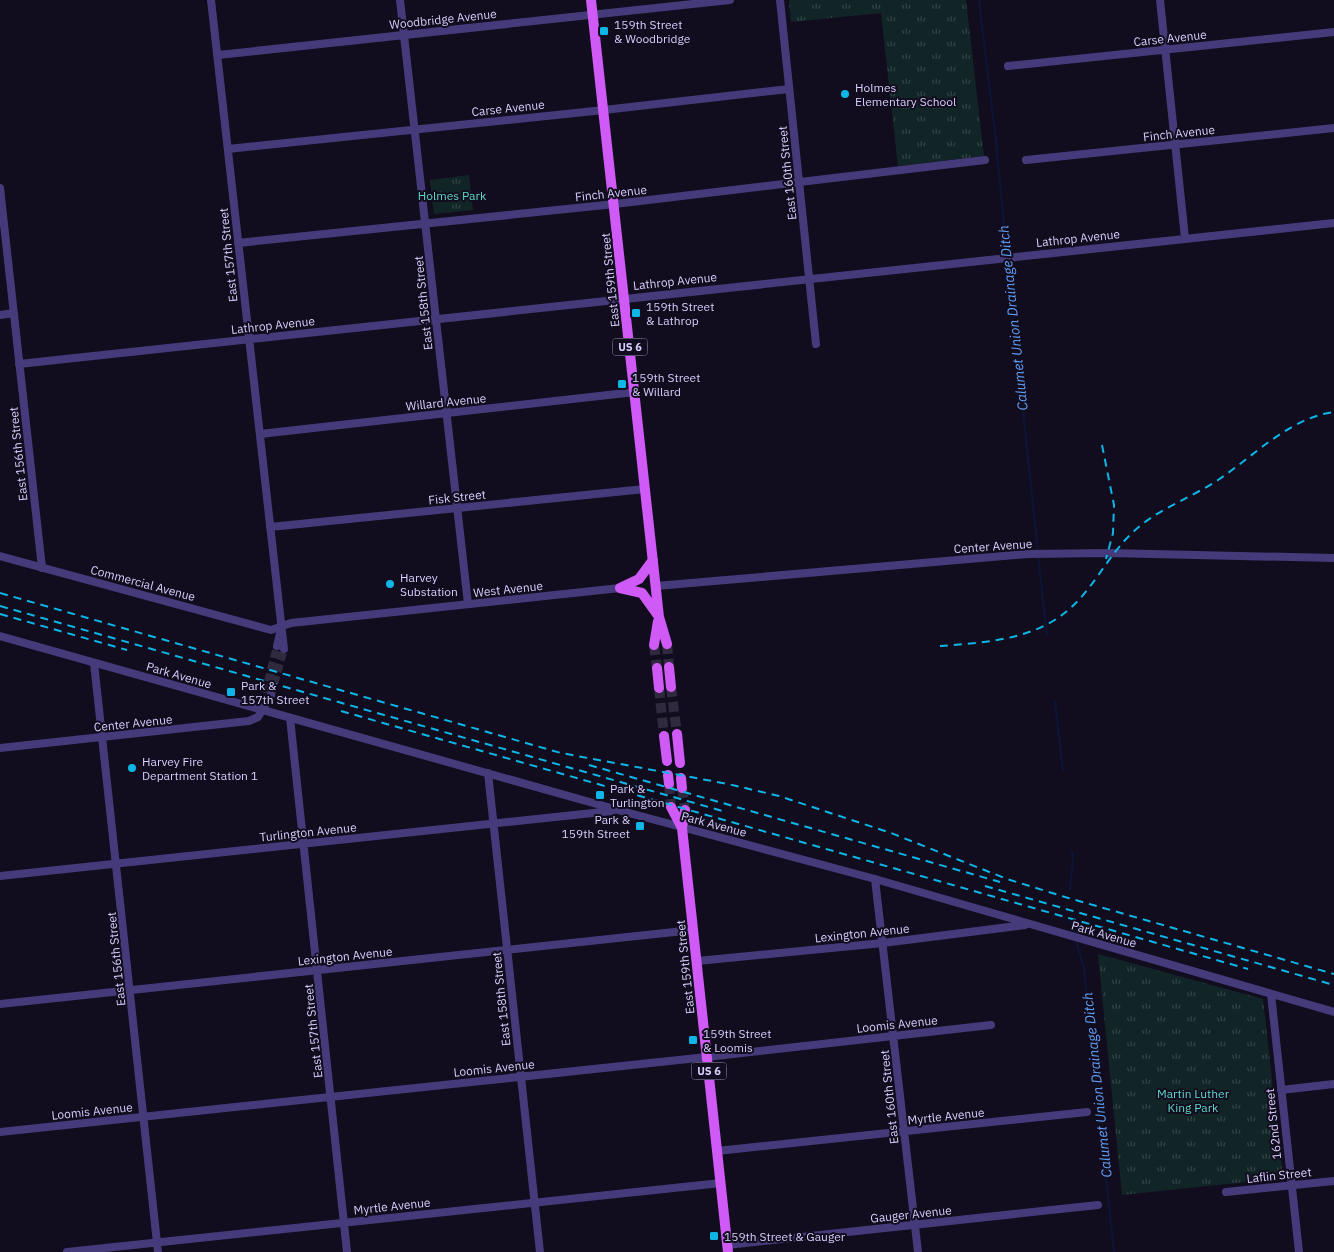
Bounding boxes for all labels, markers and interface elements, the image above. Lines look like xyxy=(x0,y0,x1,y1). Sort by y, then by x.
street label: Woodbridge Avenue xyxy=(389,6,498,32)
place label: 159th Street & Woodbridge xyxy=(614,17,691,46)
marker: 159th Street & Woodbridge xyxy=(598,25,610,37)
street label: Carse Avenue xyxy=(1133,27,1208,49)
place label: Holmes Elementary School xyxy=(855,80,956,109)
marker: Holmes Elementary School xyxy=(839,88,851,100)
street label: Carse Avenue xyxy=(471,97,546,119)
street label: Finch Avenue xyxy=(1142,122,1216,144)
street label: East 160th Street xyxy=(775,125,799,221)
street label: Finch Avenue xyxy=(574,182,648,204)
park label: Holmes Park xyxy=(418,188,487,203)
street label: East 157th Street xyxy=(216,207,240,303)
water label: Calumet Union Drainage Ditch xyxy=(994,224,1032,411)
street label: Lathrop Avenue xyxy=(1035,226,1121,250)
street label: East 159th Street xyxy=(598,232,622,328)
street label: East 158th Street xyxy=(411,255,435,351)
street label: Lathrop Avenue xyxy=(632,269,718,293)
place label: 159th Street & Lathrop xyxy=(646,299,714,328)
marker: 159th Street & Lathrop xyxy=(630,307,642,319)
street label: Lathrop Avenue xyxy=(230,313,316,337)
road number: US 6 xyxy=(612,338,648,356)
place label: 159th Street & Willard xyxy=(632,370,700,399)
marker: 159th Street & Willard xyxy=(616,378,628,390)
street label: Willard Avenue xyxy=(405,390,487,414)
street label: East 156th Street xyxy=(6,406,30,502)
street label: Fisk Street xyxy=(428,487,486,507)
street label: Center Avenue xyxy=(953,536,1033,556)
street label: Commercial Avenue xyxy=(89,562,197,604)
place label: Harvey Substation xyxy=(400,570,458,599)
marker: Harvey Substation xyxy=(384,578,396,590)
street label: West Avenue xyxy=(472,578,544,600)
street label: Park Avenue xyxy=(145,659,214,692)
place label: Park & 157th Street xyxy=(241,678,309,707)
marker: Park & 157th Street xyxy=(225,686,237,698)
street label: Center Avenue xyxy=(93,711,173,735)
place label: Harvey Fire Department Station 1 xyxy=(142,754,258,783)
marker: Harvey Fire Department Station 1 xyxy=(126,762,138,774)
place label: Park & Turlington xyxy=(610,781,665,810)
marker: Park & Turlington xyxy=(594,789,606,801)
street label: Park Avenue xyxy=(680,808,749,840)
place label: Park & 159th Street xyxy=(562,812,631,841)
street label: Turlington Avenue xyxy=(259,819,358,845)
marker: Park & 159th Street xyxy=(634,820,646,832)
street label: East 156th Street xyxy=(104,911,128,1007)
street label: Park Avenue xyxy=(1070,918,1139,951)
street label: East 159th Street xyxy=(673,919,697,1015)
street label: Lexington Avenue xyxy=(814,921,911,945)
street label: Lexington Avenue xyxy=(297,944,394,968)
street label: East 158th Street xyxy=(489,951,513,1047)
street label: East 157th Street xyxy=(301,983,325,1079)
water label: Calumet Union Drainage Ditch xyxy=(1078,991,1116,1178)
street label: Loomis Avenue xyxy=(856,1012,939,1036)
place label: 159th Street & Loomis xyxy=(703,1026,771,1055)
marker: 159th Street & Loomis xyxy=(687,1034,699,1046)
street label: East 160th Street xyxy=(877,1049,901,1145)
street label: Loomis Avenue xyxy=(453,1056,536,1080)
road number: US 6 xyxy=(692,1062,726,1080)
park label: Martin Luther King Park xyxy=(1157,1086,1230,1115)
street label: 162nd Street xyxy=(1262,1088,1284,1160)
street label: Loomis Avenue xyxy=(51,1099,134,1123)
street label: Myrtle Avenue xyxy=(907,1104,986,1127)
street label: Laflin Street xyxy=(1246,1164,1312,1186)
street label: Myrtle Avenue xyxy=(353,1194,432,1217)
street label: Gauger Avenue xyxy=(870,1202,953,1226)
place label: 159th Street & Gauger xyxy=(724,1229,846,1244)
marker: 159th Street & Gauger xyxy=(708,1230,720,1242)

